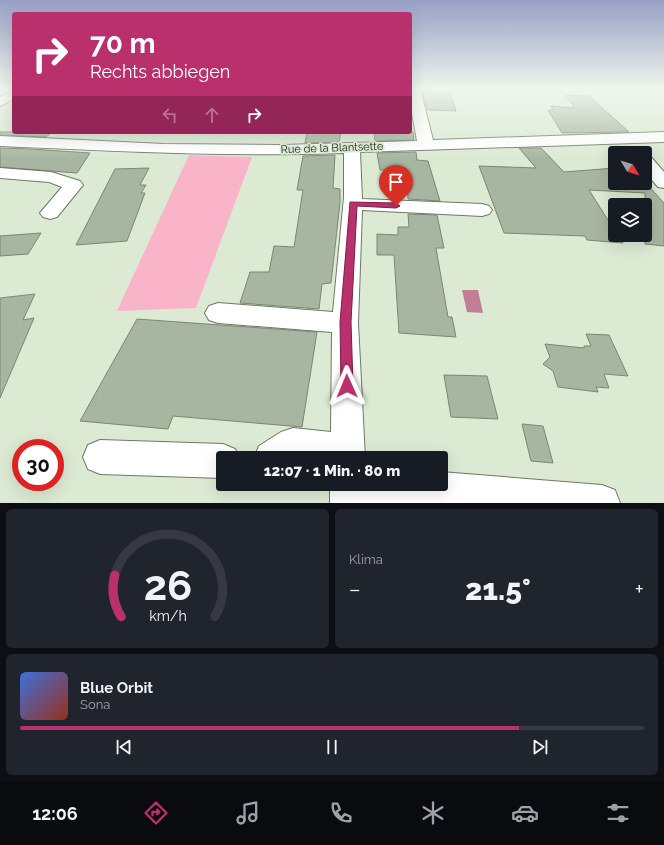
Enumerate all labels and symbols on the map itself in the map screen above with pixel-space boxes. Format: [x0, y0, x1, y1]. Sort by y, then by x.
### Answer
street label: Rue de la Blantsette [280, 140, 384, 156]
north arrow [608, 146, 652, 190]
pin [379, 165, 413, 206]
position arrow [326, 365, 368, 407]
speed limit sign: 30 [12, 439, 64, 491]

